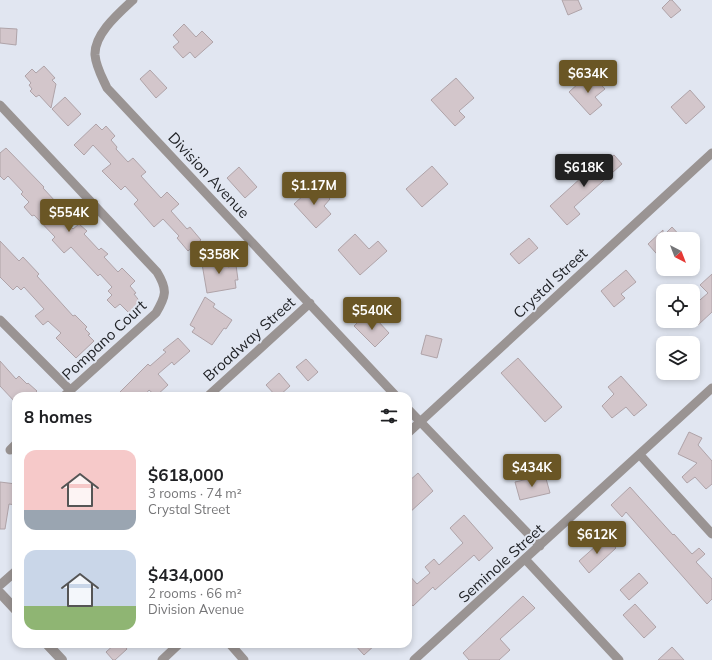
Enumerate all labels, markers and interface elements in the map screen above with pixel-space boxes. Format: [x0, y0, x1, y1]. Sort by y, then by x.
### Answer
pin: $634K [560, 60, 616, 94]
text: $634K [568, 65, 608, 81]
street label: Division Avenue [164, 128, 254, 222]
pin: $618K [556, 154, 612, 188]
text: $618K [564, 159, 604, 175]
pin: $1.17M [281, 172, 347, 206]
text: $1.17M [291, 177, 337, 193]
pin: $554K [41, 199, 97, 233]
text: $554K [49, 204, 89, 220]
north arrow [656, 232, 700, 276]
map controls [656, 232, 700, 380]
pin: $358K [191, 241, 247, 275]
street label: Crystal Street [509, 244, 591, 322]
text: $358K [199, 246, 239, 262]
button: locate [656, 284, 700, 328]
street label: Broadway Street [199, 293, 299, 385]
street label: Pompano Court [58, 296, 150, 384]
pin: $540K [344, 297, 400, 331]
text: $540K [352, 302, 392, 318]
button: layers [656, 336, 700, 380]
icon: filters [378, 405, 400, 427]
text: 8 homes [24, 406, 92, 427]
pin: $434K [504, 454, 560, 488]
text: $434K [512, 459, 552, 475]
text: $618,000 [148, 464, 224, 485]
icon: home [56, 466, 104, 514]
text: 3 rooms · 74 m² [148, 485, 242, 501]
text: Crystal Street [148, 501, 230, 517]
street label: Seminole Street [454, 520, 548, 606]
pin: $612K [569, 521, 625, 555]
text: $612K [577, 526, 617, 542]
text: $434,000 [148, 564, 224, 585]
icon: home [56, 566, 104, 614]
text: 2 rooms · 66 m² [148, 585, 242, 601]
text: Division Avenue [148, 601, 244, 617]

